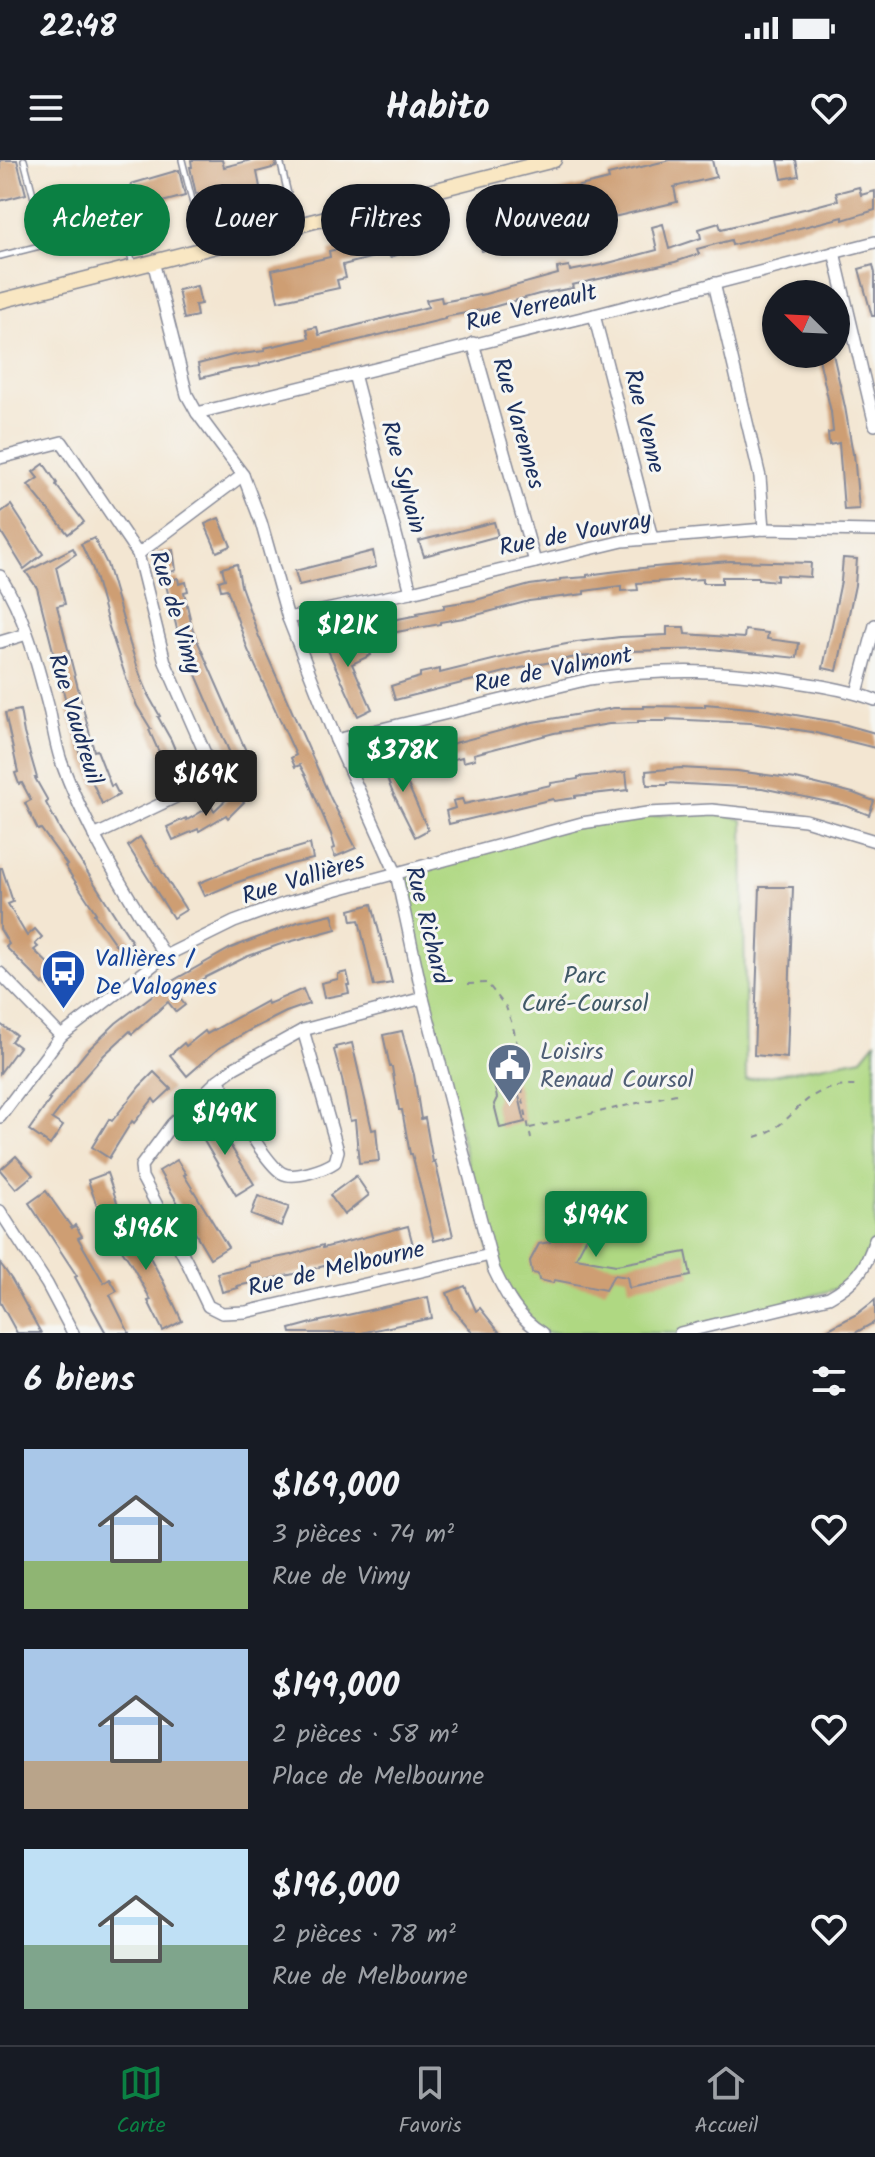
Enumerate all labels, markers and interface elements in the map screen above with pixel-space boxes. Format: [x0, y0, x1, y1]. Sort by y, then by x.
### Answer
text: 22:48 [40, 4, 116, 52]
text: Habito [385, 80, 490, 137]
icon: menu [24, 86, 68, 130]
icon: heart [807, 86, 851, 130]
chip: Acheter [24, 184, 170, 256]
chip: Louer [186, 184, 305, 256]
chip: Filtres [321, 184, 450, 256]
chip: Nouveau [466, 184, 618, 256]
street label: Rue Verreault [462, 273, 602, 344]
north arrow [762, 280, 850, 368]
map controls [762, 280, 850, 368]
street label: Rue Varennes [480, 353, 555, 494]
street label: Rue Venne [612, 365, 675, 478]
street label: Rue Sylvain [369, 416, 436, 538]
street label: Rue de Vouvray [496, 500, 655, 568]
street label: Rue de Vimy [137, 546, 212, 680]
pin: $121K [292, 601, 404, 669]
text: $121K [317, 606, 379, 648]
street label: Rue de Valmont [471, 636, 636, 705]
street label: Rue Vaudreuil [36, 649, 113, 790]
pin: $378K [347, 726, 459, 794]
text: $378K [367, 731, 439, 773]
pin: $169K [150, 750, 262, 818]
text: $169K [173, 755, 239, 797]
street label: Rue Vallières [237, 842, 370, 917]
street label: Rue Richard [393, 862, 460, 989]
place label: Vallières / De Valognes [95, 940, 217, 1007]
bus stop icon: Vallières / De Valognes [40, 948, 88, 1011]
park label: Parc Curé-Coursol [521, 957, 649, 1024]
place label: Loisirs Renaud Coursol [540, 1033, 694, 1100]
public building icon: Loisirs Renaud Coursol [485, 1041, 533, 1104]
pin: $149K [169, 1089, 281, 1157]
text: $149K [192, 1094, 258, 1136]
pin: $194K [540, 1191, 652, 1259]
text: $194K [563, 1196, 629, 1238]
pin: $196K [90, 1204, 202, 1272]
text: $196K [113, 1209, 179, 1251]
street label: Rue de Melbourne [244, 1230, 429, 1309]
text: 6 biens [24, 1354, 135, 1408]
icon: filters [807, 1359, 851, 1403]
text: $169,000 [272, 1460, 399, 1514]
icon: home [88, 1481, 184, 1577]
icon: heart [807, 1507, 851, 1551]
text: 3 pièces · 74 m² [272, 1514, 454, 1556]
text: Rue de Vimy [272, 1556, 410, 1598]
text: $149,000 [272, 1660, 399, 1714]
icon: home [88, 1681, 184, 1777]
icon: heart [807, 1707, 851, 1751]
text: 2 pièces · 58 m² [272, 1714, 458, 1756]
text: Place de Melbourne [272, 1756, 484, 1798]
text: $196,000 [272, 1860, 399, 1914]
icon: home [88, 1881, 184, 1977]
icon: heart [807, 1907, 851, 1951]
text: 2 pièces · 78 m² [272, 1914, 456, 1956]
text: Rue de Melbourne [272, 1956, 468, 1998]
tab: Carte [116, 2061, 166, 2144]
tab: Favoris [399, 2061, 462, 2144]
tab: Accueil [694, 2061, 759, 2144]

